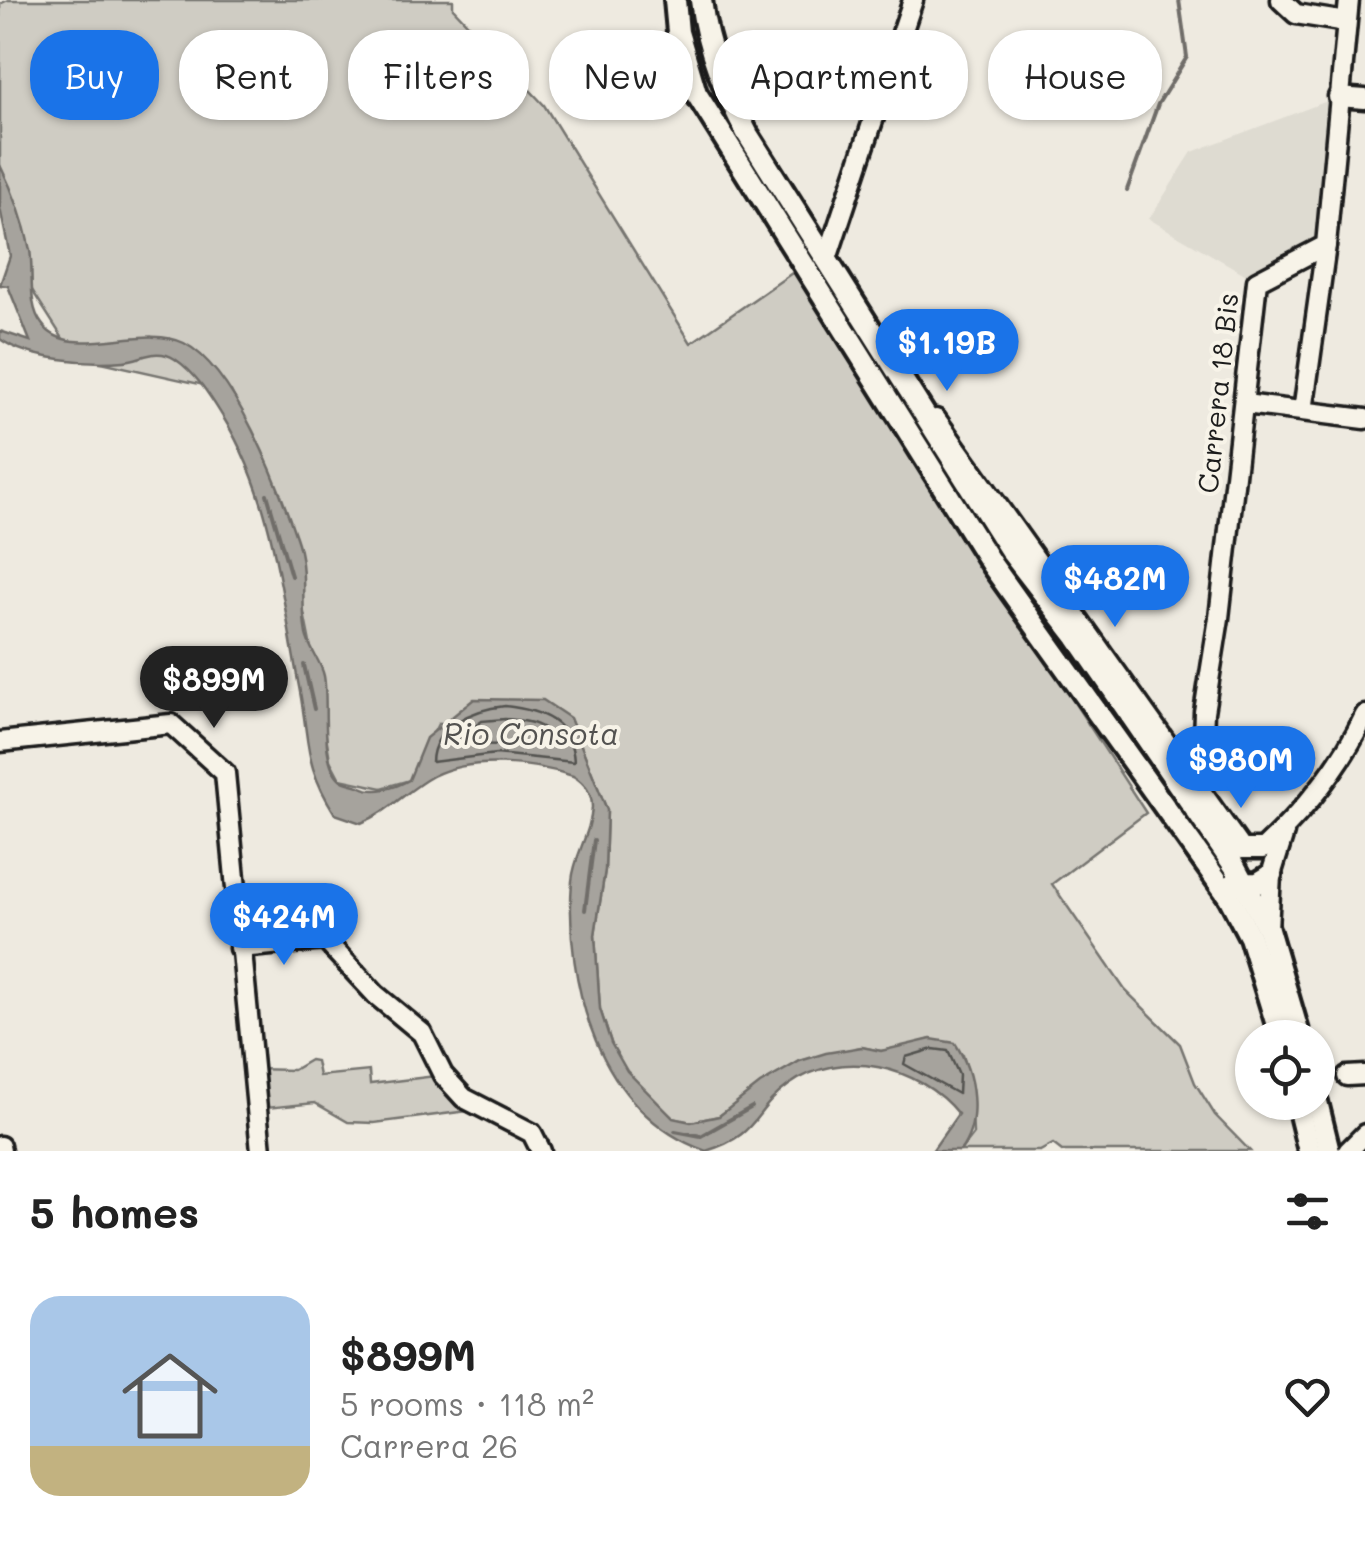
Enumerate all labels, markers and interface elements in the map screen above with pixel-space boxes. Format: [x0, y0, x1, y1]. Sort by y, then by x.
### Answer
chip: Buy [30, 30, 159, 120]
chip: Rent [179, 30, 328, 120]
chip: Filters [348, 30, 529, 120]
chip: New [549, 30, 693, 120]
chip: Apartment [713, 30, 968, 120]
chip: House [988, 30, 1162, 120]
street label: Carrera 18 Bis [1189, 291, 1245, 495]
pin: $1.19B [866, 309, 1028, 394]
text: $1.19B [898, 320, 996, 362]
pin: $482M [1045, 545, 1185, 630]
text: $482M [1063, 556, 1167, 598]
pin: $899M [144, 646, 284, 731]
text: $899M [162, 657, 266, 699]
water label: Rio Consota [443, 713, 619, 753]
pin: $980M [1171, 726, 1311, 811]
text: $980M [1188, 737, 1294, 779]
pin: $424M [214, 883, 354, 968]
text: $424M [232, 894, 336, 936]
map controls [1235, 1020, 1335, 1120]
button: locate [1235, 1020, 1335, 1120]
text: 5 homes [30, 1184, 199, 1239]
icon: filters [1280, 1184, 1335, 1239]
text: $899M [340, 1327, 476, 1382]
icon: home [110, 1336, 230, 1456]
icon: heart [1280, 1369, 1335, 1424]
text: 5 rooms · 118 m² [340, 1382, 594, 1424]
text: Carrera 26 [340, 1424, 518, 1466]

